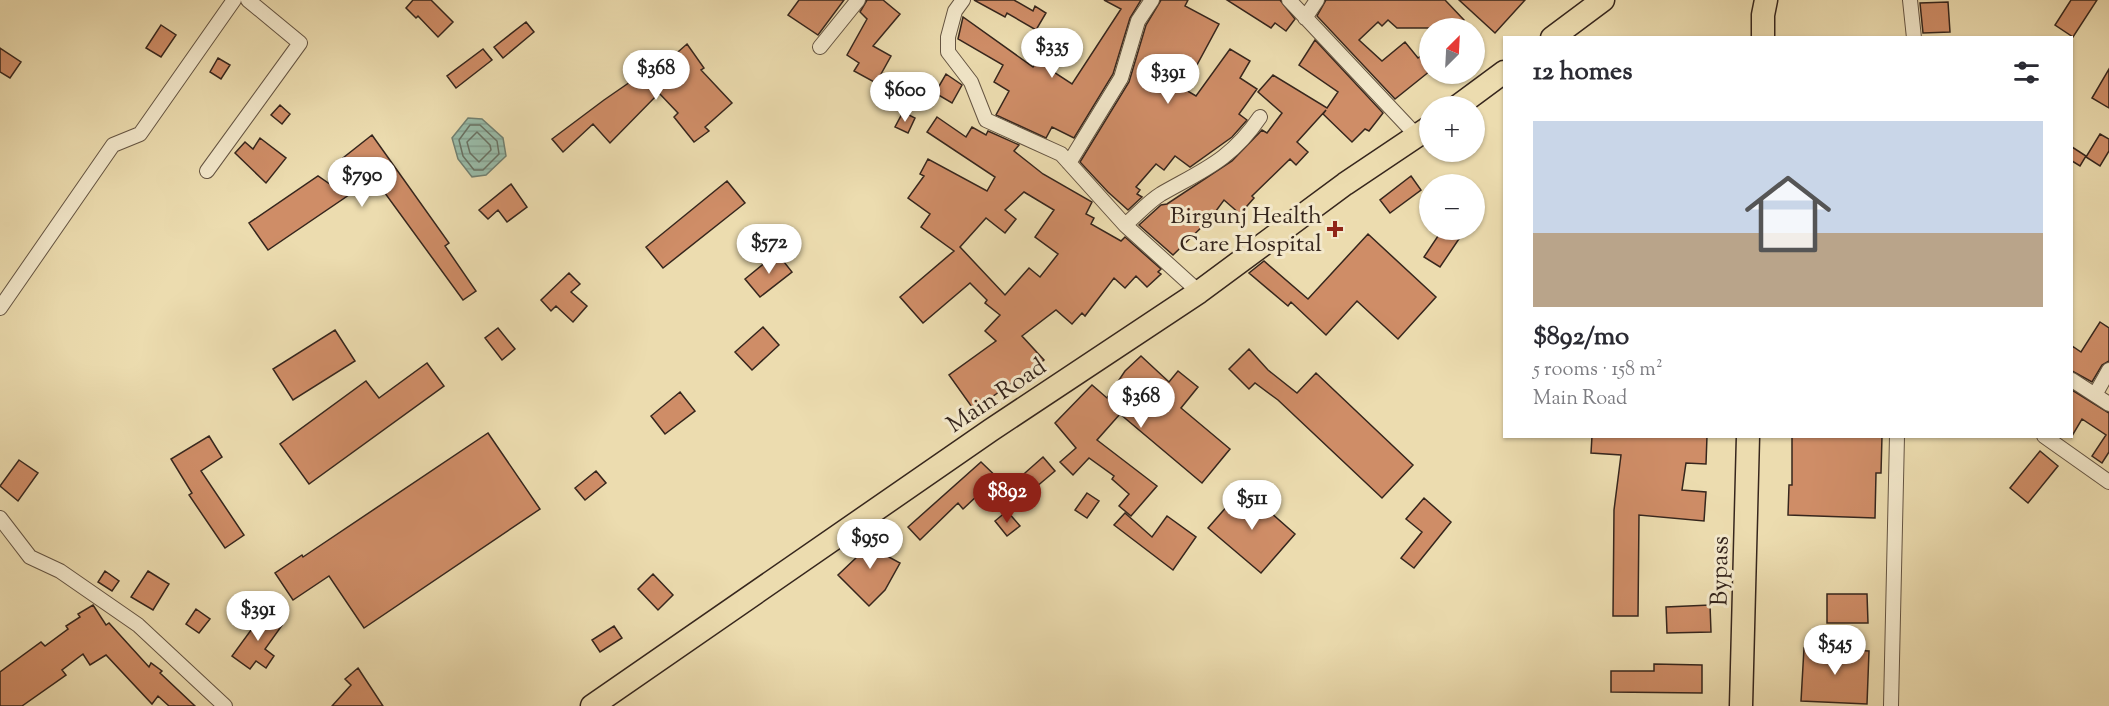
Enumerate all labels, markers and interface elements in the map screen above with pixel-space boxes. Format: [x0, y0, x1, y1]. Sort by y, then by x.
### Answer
north arrow [1419, 18, 1485, 84]
map controls [1419, 18, 1485, 240]
pin: $335 [1016, 28, 1088, 79]
text: $335 [1035, 33, 1069, 62]
pin: $368 [620, 50, 692, 101]
pin: $391 [1132, 54, 1204, 105]
text: 12 homes [1533, 54, 1632, 91]
text: $368 [637, 55, 675, 84]
icon: filters [2010, 56, 2043, 89]
text: $391 [1150, 59, 1186, 88]
pin: $600 [869, 72, 941, 123]
text: $600 [884, 77, 926, 106]
button: + [1419, 96, 1485, 162]
pin: $790 [326, 157, 398, 208]
icon: home [1734, 160, 1842, 268]
text: $790 [342, 162, 382, 191]
button: − [1419, 174, 1485, 240]
place label: Birgunj Health Care Hospital [1170, 200, 1322, 262]
marker: Birgunj Health Care Hospital [1326, 220, 1344, 238]
pin: $572 [733, 224, 805, 275]
text: $572 [751, 229, 787, 258]
text: $892/mo [1533, 319, 1629, 356]
street label: Main Road [941, 351, 1054, 442]
text: 5 rooms · 158 m² [1533, 356, 1663, 385]
pin: $368 [1105, 378, 1177, 429]
text: $368 [1122, 383, 1160, 412]
text: Main Road [1533, 385, 1627, 414]
pin: $892 [971, 473, 1043, 524]
text: $892 [987, 478, 1027, 507]
pin: $511 [1216, 480, 1288, 531]
text: $511 [1236, 485, 1268, 514]
pin: $950 [834, 519, 906, 570]
text: $950 [851, 524, 889, 553]
street label: Bypass [1703, 536, 1739, 606]
pin: $391 [222, 591, 294, 642]
text: $391 [240, 596, 276, 625]
pin: $545 [1799, 625, 1871, 676]
text: $545 [1818, 630, 1852, 659]

